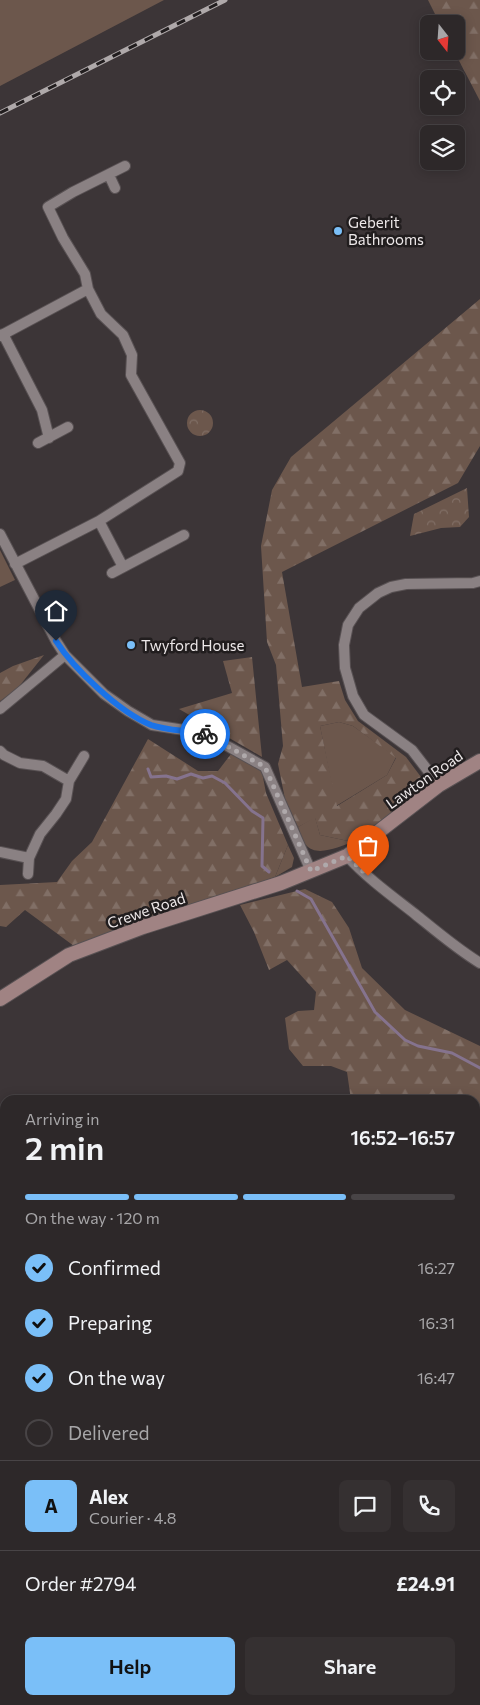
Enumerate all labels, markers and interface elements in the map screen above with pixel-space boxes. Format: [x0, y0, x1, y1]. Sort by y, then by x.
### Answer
north arrow [420, 15, 465, 60]
map controls [420, 15, 465, 170]
button: locate [420, 70, 465, 115]
button: layers [420, 125, 465, 170]
place label: Geberit Bathrooms [348, 213, 424, 248]
marker: Geberit Bathrooms [332, 225, 344, 237]
pin [35, 590, 77, 641]
icon: home [42, 597, 70, 625]
place label: Twyford House [141, 636, 245, 654]
marker: Twyford House [125, 639, 137, 651]
courier [180, 709, 230, 759]
icon: bike [191, 720, 219, 748]
street label: Lawton Road [382, 746, 466, 812]
pin [347, 825, 389, 876]
icon: bag [354, 832, 382, 860]
street label: Crewe Road [105, 888, 187, 932]
text: Arriving in [25, 1109, 99, 1128]
text: 16:52–16:57 [351, 1126, 455, 1149]
text: 2 min [25, 1127, 104, 1167]
text: On the way · 120 m [25, 1208, 160, 1227]
icon: check [25, 1254, 53, 1282]
text: Confirmed [68, 1256, 161, 1279]
text: 16:27 [417, 1258, 455, 1277]
icon: check [25, 1309, 53, 1337]
text: Preparing [68, 1311, 152, 1334]
text: 16:31 [419, 1313, 455, 1332]
icon: check [25, 1364, 53, 1392]
text: On the way [68, 1366, 165, 1389]
text: 16:47 [417, 1368, 455, 1387]
text: Delivered [68, 1421, 149, 1444]
button: chat [339, 1480, 391, 1532]
button: phone [403, 1480, 455, 1532]
text: Alex [89, 1485, 129, 1508]
text: A [44, 1494, 58, 1517]
text: Courier · 4.8 [89, 1508, 176, 1527]
text: Order #2794 [25, 1572, 136, 1595]
text: £24.91 [396, 1572, 455, 1595]
button: Help [25, 1637, 235, 1695]
button: Share [245, 1637, 455, 1695]

